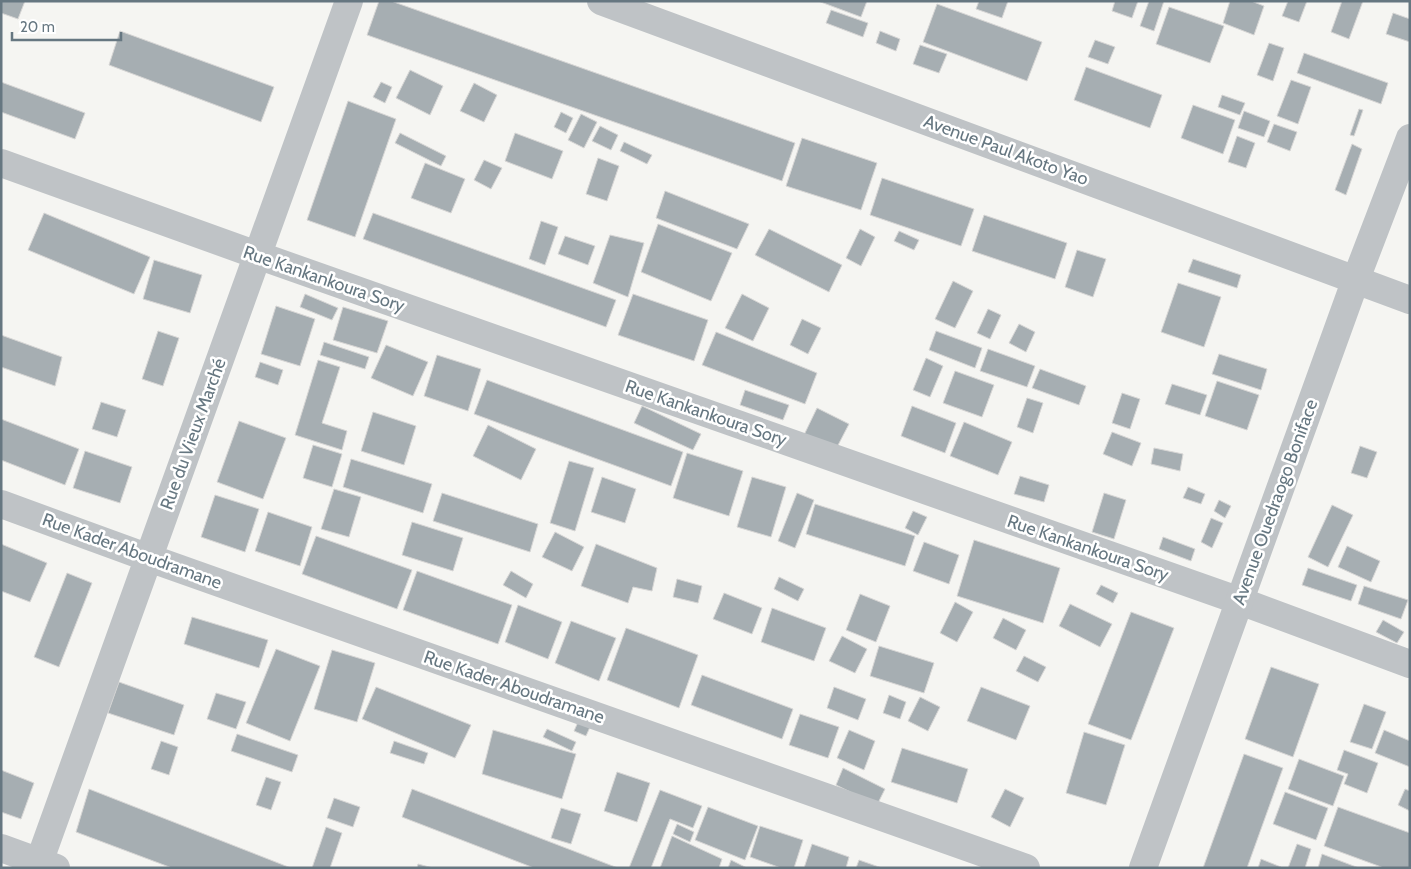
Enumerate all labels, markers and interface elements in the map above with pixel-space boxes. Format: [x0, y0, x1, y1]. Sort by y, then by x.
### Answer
scale bar [12, 10, 121, 42]
text: 20 m [20, 18, 55, 36]
street label: Avenue Paul Akoto Yao [921, 110, 1091, 190]
street label: Rue Kankankoura Sory [240, 241, 408, 317]
street label: Rue du Vieux Marché [155, 355, 231, 513]
street label: Rue Kankankoura Sory [622, 375, 790, 451]
street label: Avenue Ouedraogo Boniface [1228, 396, 1322, 608]
street label: Rue Kader Aboudramane [39, 508, 225, 594]
street label: Rue Kankankoura Sory [1004, 510, 1172, 586]
street label: Rue Kader Aboudramane [421, 646, 607, 728]

